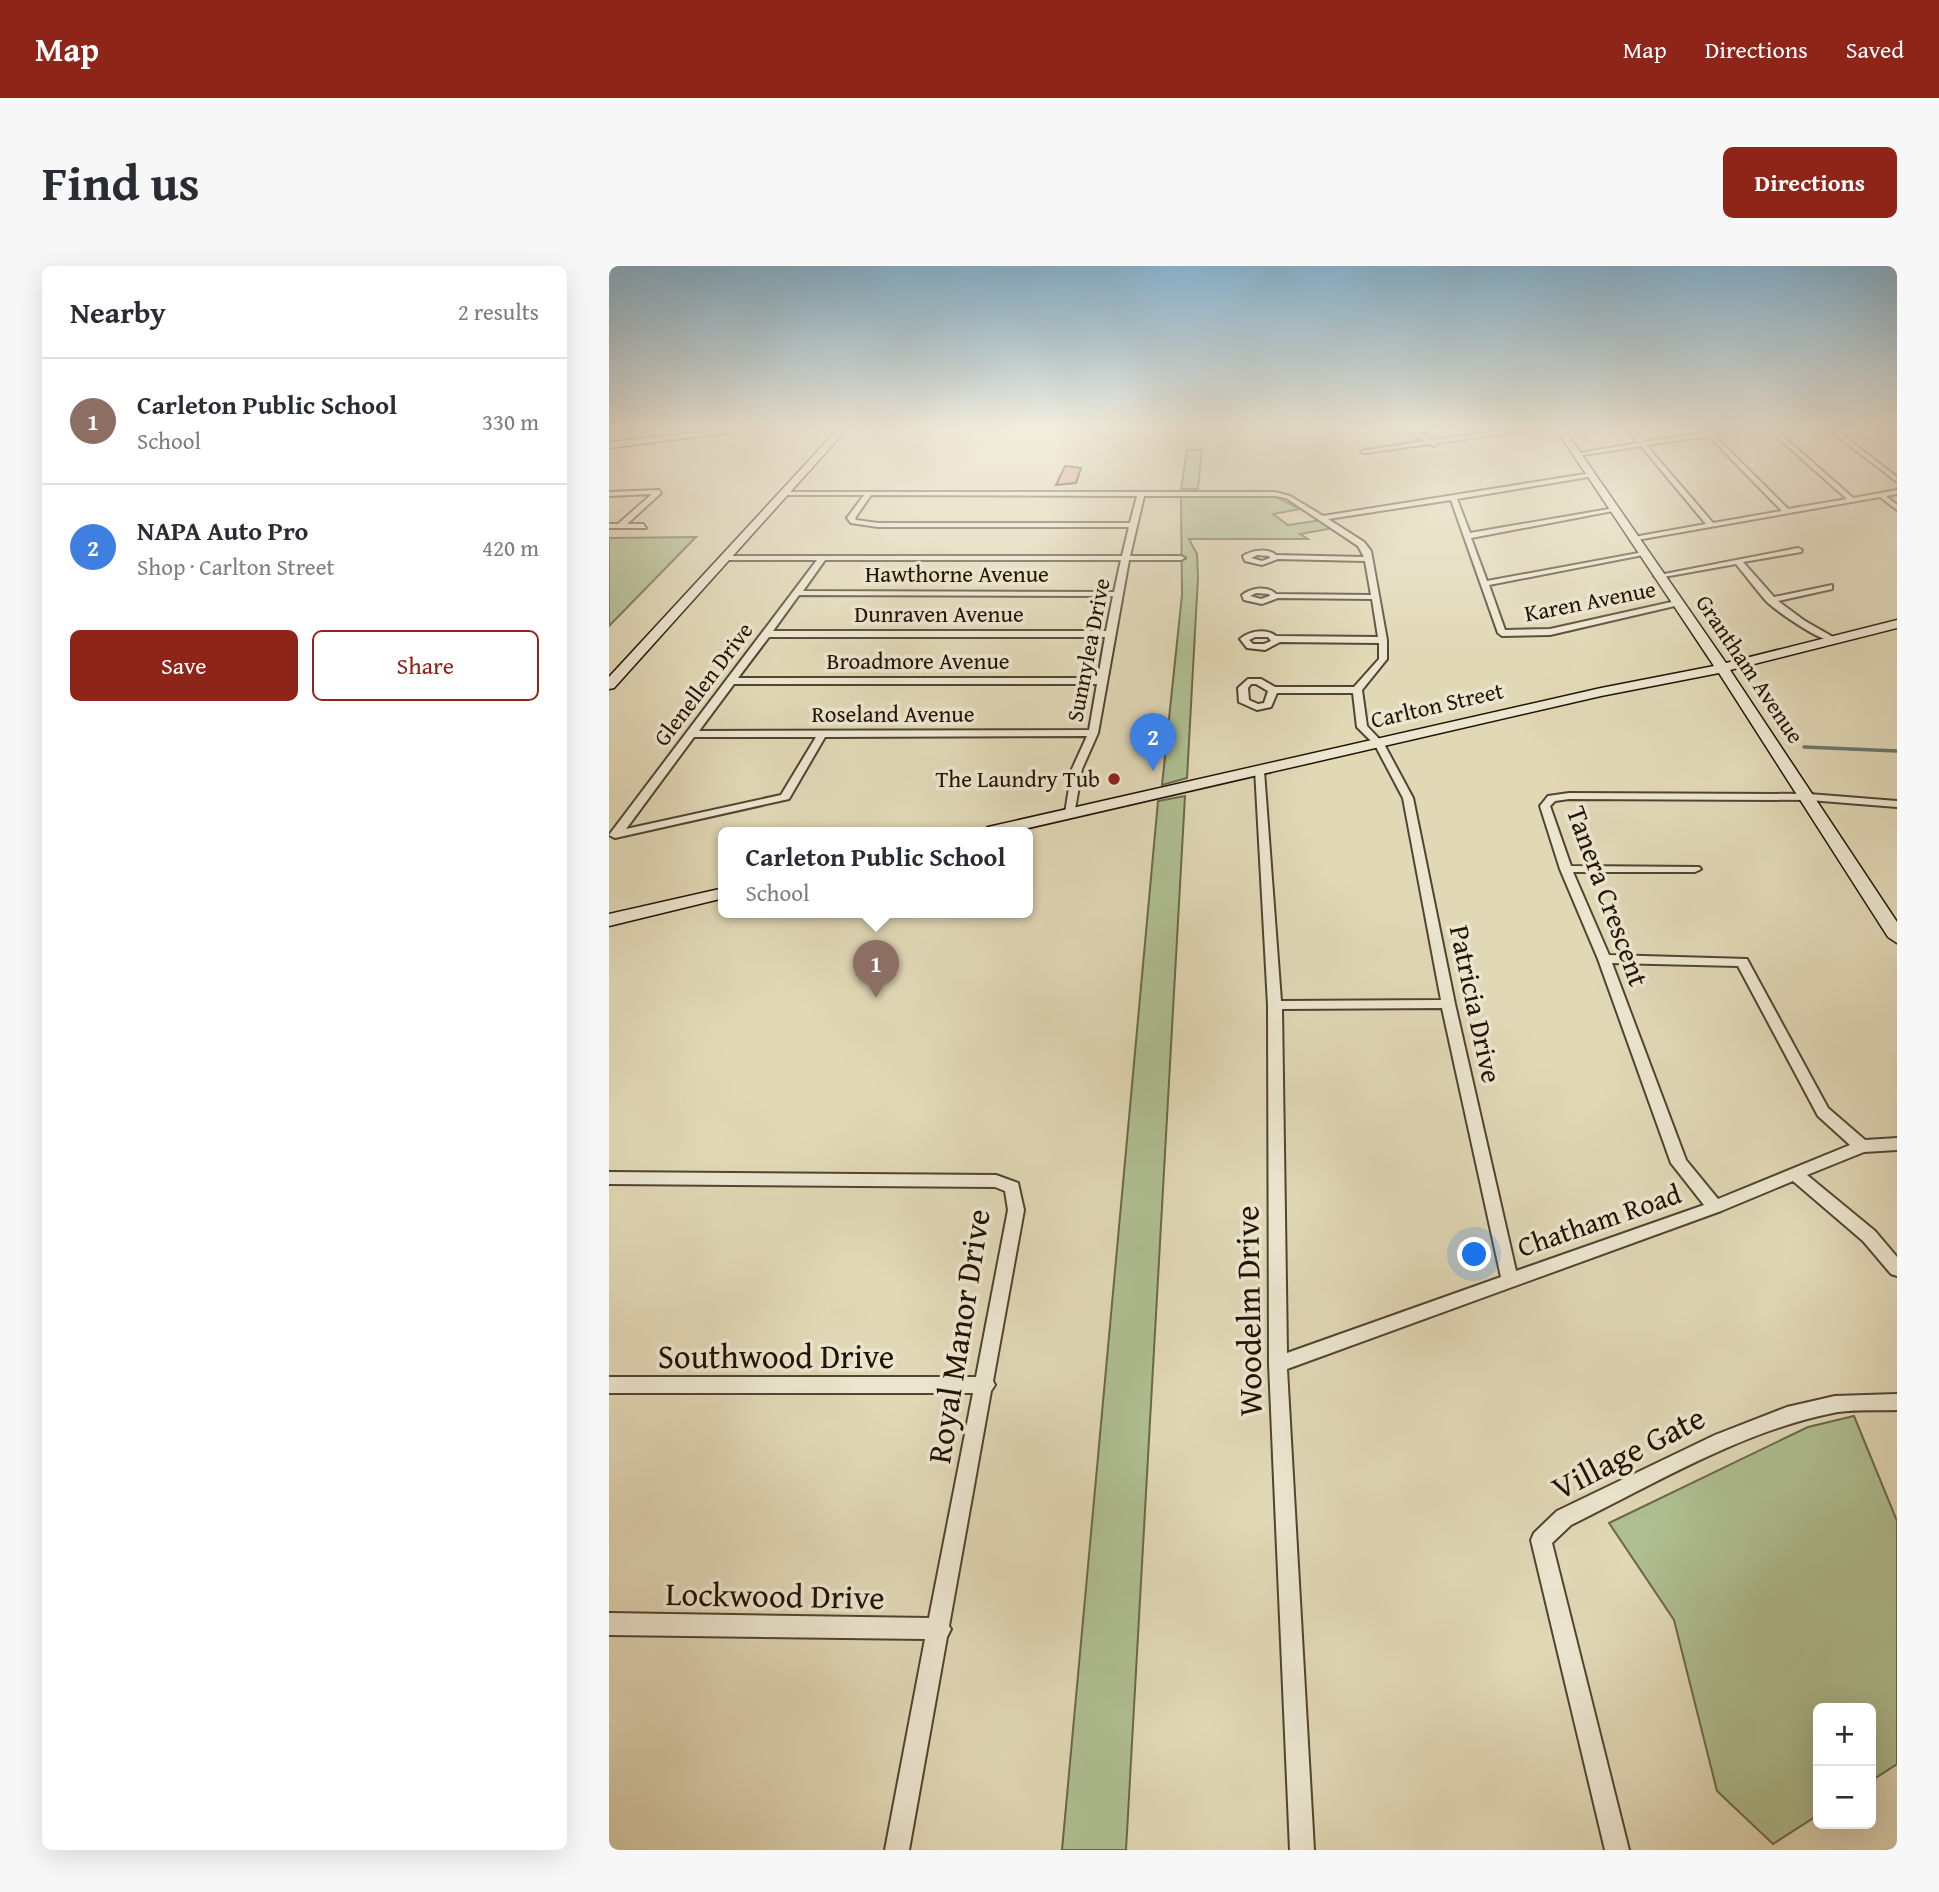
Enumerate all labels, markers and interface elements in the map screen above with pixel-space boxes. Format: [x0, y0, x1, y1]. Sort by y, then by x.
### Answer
text: Map [35, 25, 99, 73]
text: Map [1623, 32, 1667, 67]
text: Directions [1705, 32, 1808, 67]
text: Saved [1846, 32, 1904, 67]
text: Find us [42, 146, 200, 218]
button: Directions [1723, 147, 1897, 218]
text: Nearby [70, 290, 166, 334]
text: 2 results [458, 295, 539, 328]
text: Carleton Public School [137, 385, 397, 424]
text: 1 [87, 405, 99, 438]
text: 330 m [482, 405, 539, 438]
text: School [137, 424, 201, 457]
text: NAPA Auto Pro [137, 511, 308, 550]
text: 2 [87, 531, 99, 564]
text: 420 m [482, 531, 539, 564]
text: Shop · Carlton Street [137, 550, 335, 583]
street label: Hawthorne Avenue [865, 557, 1049, 590]
street label: Karen Avenue [1521, 572, 1658, 629]
street label: Sunnylea Drive [1057, 575, 1118, 725]
street label: Grantham Avenue [1688, 588, 1812, 750]
street label: Dunraven Avenue [854, 597, 1024, 630]
street label: Glenellen Drive [645, 615, 760, 753]
button: Save [70, 630, 298, 701]
button: Share [312, 630, 539, 701]
street label: Broadmore Avenue [826, 644, 1010, 677]
street label: Carlton Street [1367, 673, 1507, 736]
street label: Roseland Avenue [811, 697, 975, 730]
pin: 2 [1130, 713, 1176, 771]
place label: The Laundry Tub [935, 762, 1100, 795]
marker: The Laundry Tub [1106, 771, 1122, 787]
street label: Tanera Crescent [1557, 800, 1660, 992]
popup [718, 827, 1033, 918]
text: Carleton Public School [745, 837, 1006, 876]
text: School [745, 876, 809, 909]
street label: Patricia Drive [1440, 921, 1513, 1086]
pin: 1 [853, 940, 899, 998]
street label: Chatham Road [1511, 1172, 1686, 1267]
street label: Royal Manor Drive [914, 1205, 1002, 1467]
street label: Woodelm Drive [1222, 1205, 1274, 1417]
your location [1457, 1237, 1491, 1271]
street label: Southwood Drive [658, 1332, 894, 1380]
street label: Village Gate [1543, 1393, 1713, 1511]
street label: Lockwood Drive [665, 1569, 885, 1621]
map controls [1813, 1703, 1876, 1829]
button: + [1813, 1703, 1876, 1766]
button: − [1813, 1766, 1876, 1829]

